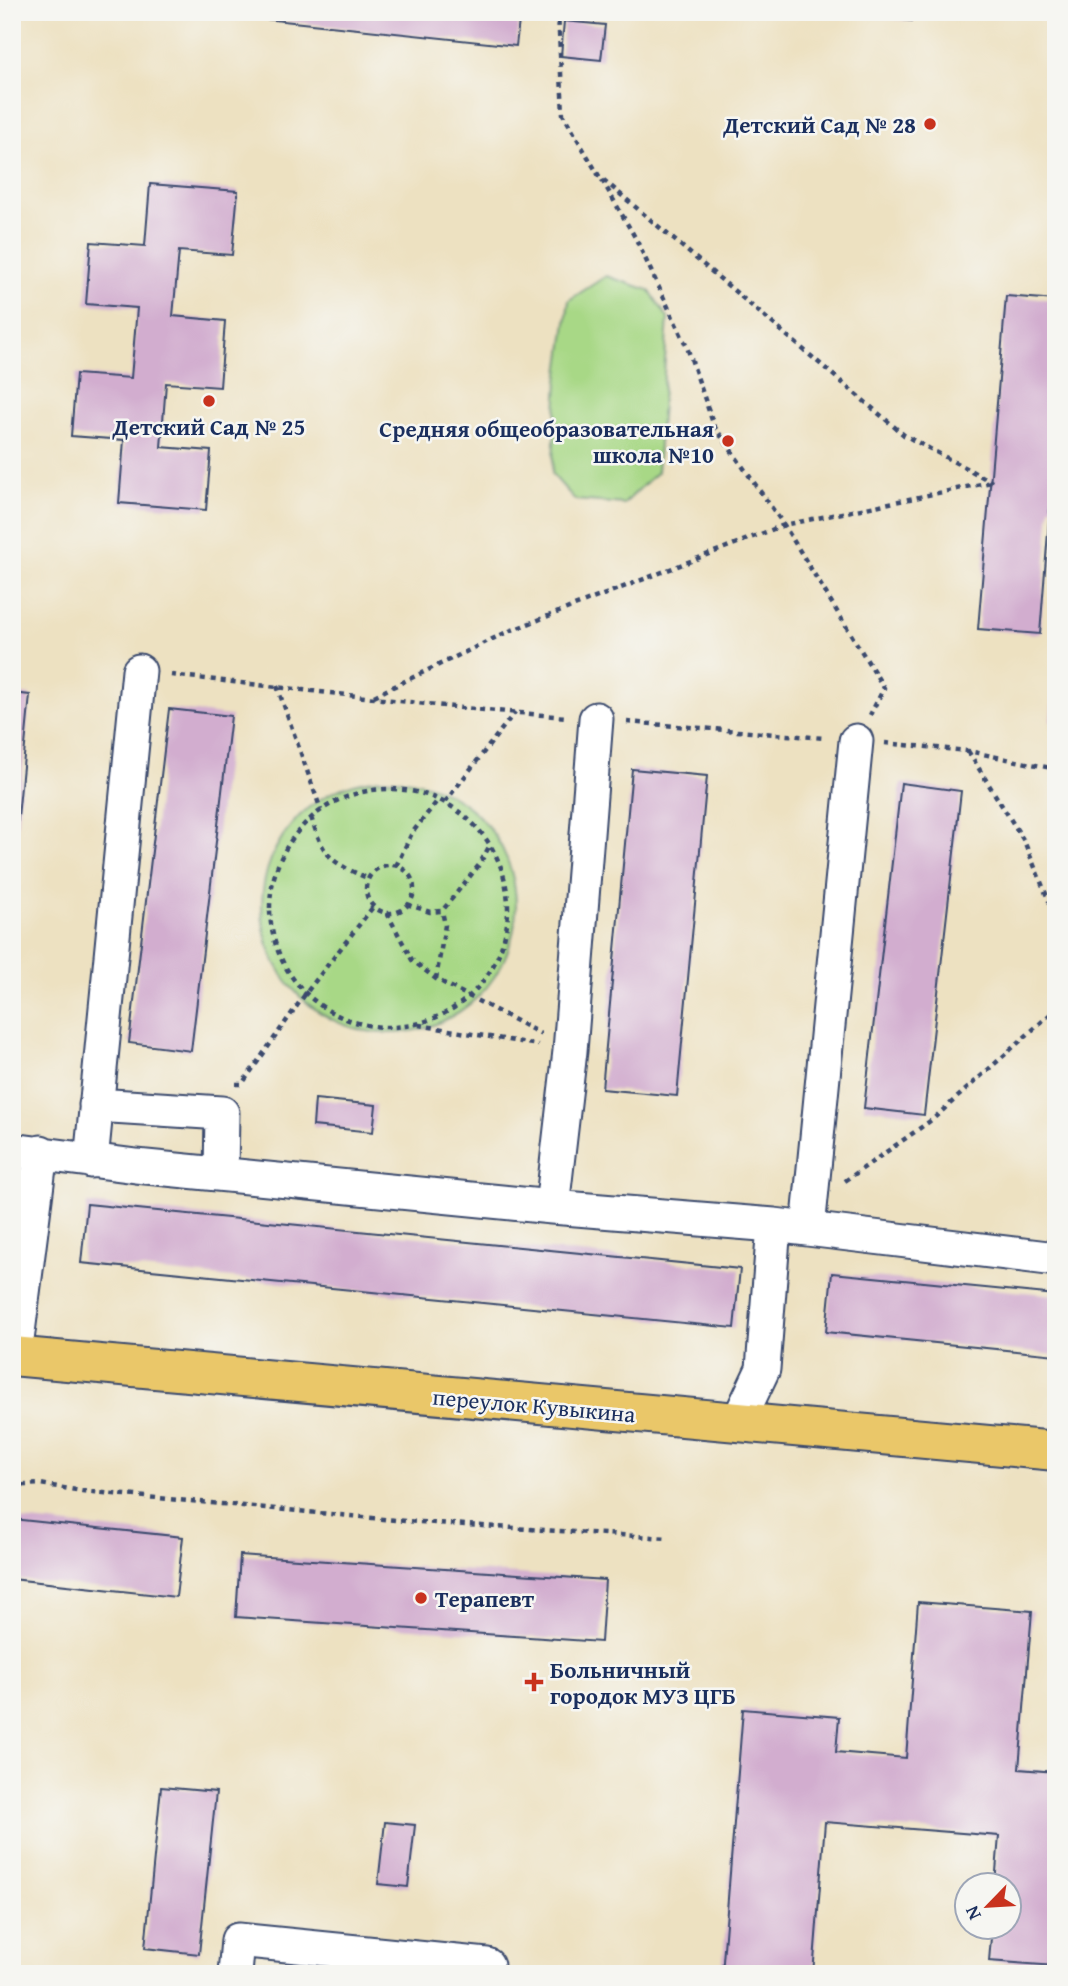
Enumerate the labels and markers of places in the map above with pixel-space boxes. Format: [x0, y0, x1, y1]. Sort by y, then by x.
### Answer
place label: Детский Сад № 28 [722, 108, 916, 141]
marker: Детский Сад № 28 [922, 116, 938, 132]
marker: Детский Сад № 25 [201, 393, 217, 409]
place label: Детский Сад № 25 [112, 410, 305, 443]
place label: Средняя общеобразовательная школа №10 [379, 412, 714, 471]
marker: Средняя общеобразовательная школа №10 [720, 433, 736, 449]
place label: Терапевт [435, 1582, 535, 1615]
marker: Терапевт [413, 1590, 429, 1606]
place label: Больничный городок МУЗ ЦГБ [550, 1653, 736, 1712]
marker: Больничный городок МУЗ ЦГБ [524, 1672, 544, 1692]

